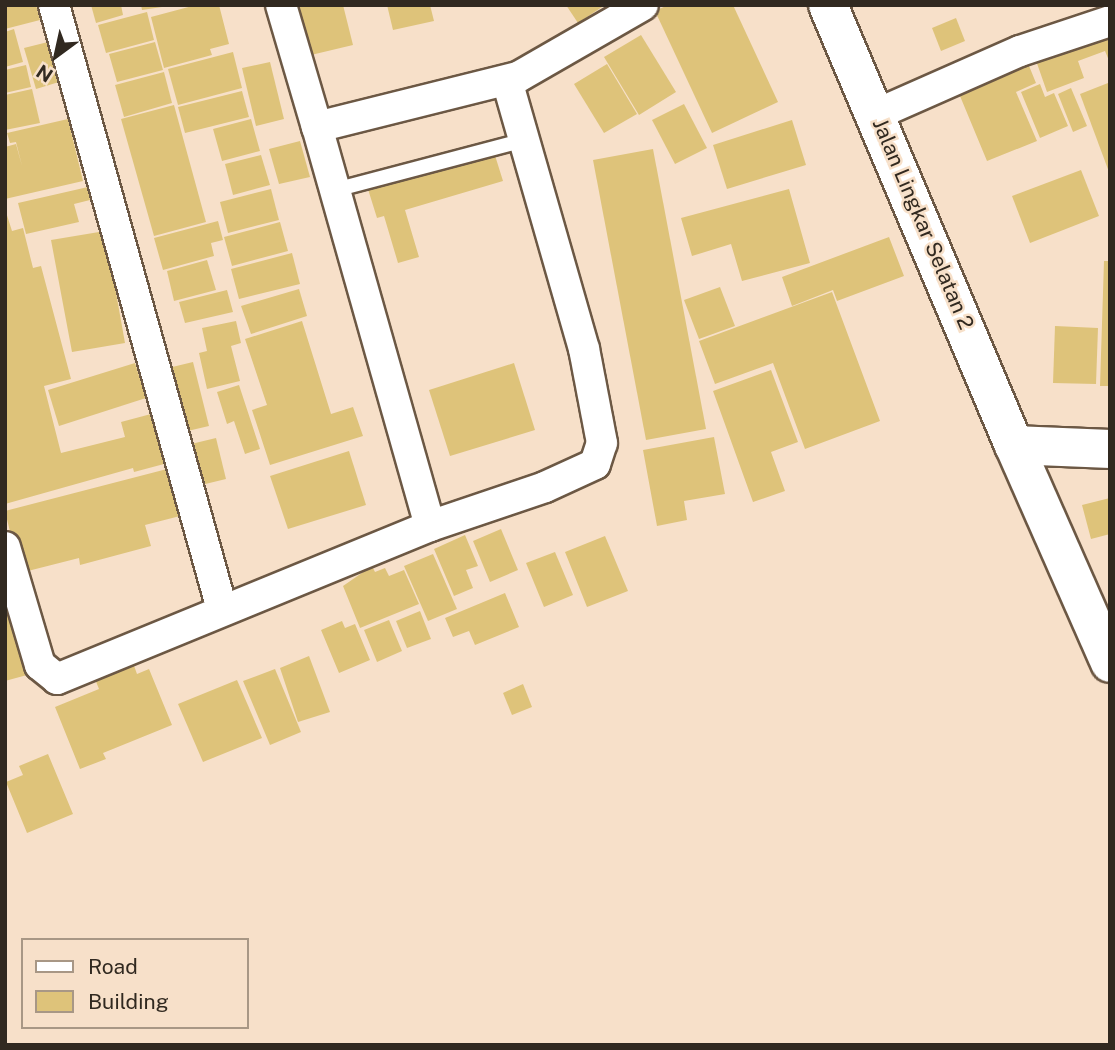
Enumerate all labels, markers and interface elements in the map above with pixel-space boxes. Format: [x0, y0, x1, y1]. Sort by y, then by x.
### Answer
north arrow [21, 21, 91, 91]
text: N [32, 60, 57, 87]
street label: Jalan Lingkar Selatan 2 [867, 115, 979, 333]
legend [21, 938, 248, 1029]
text: Road [88, 954, 138, 979]
text: Building [88, 989, 169, 1014]

